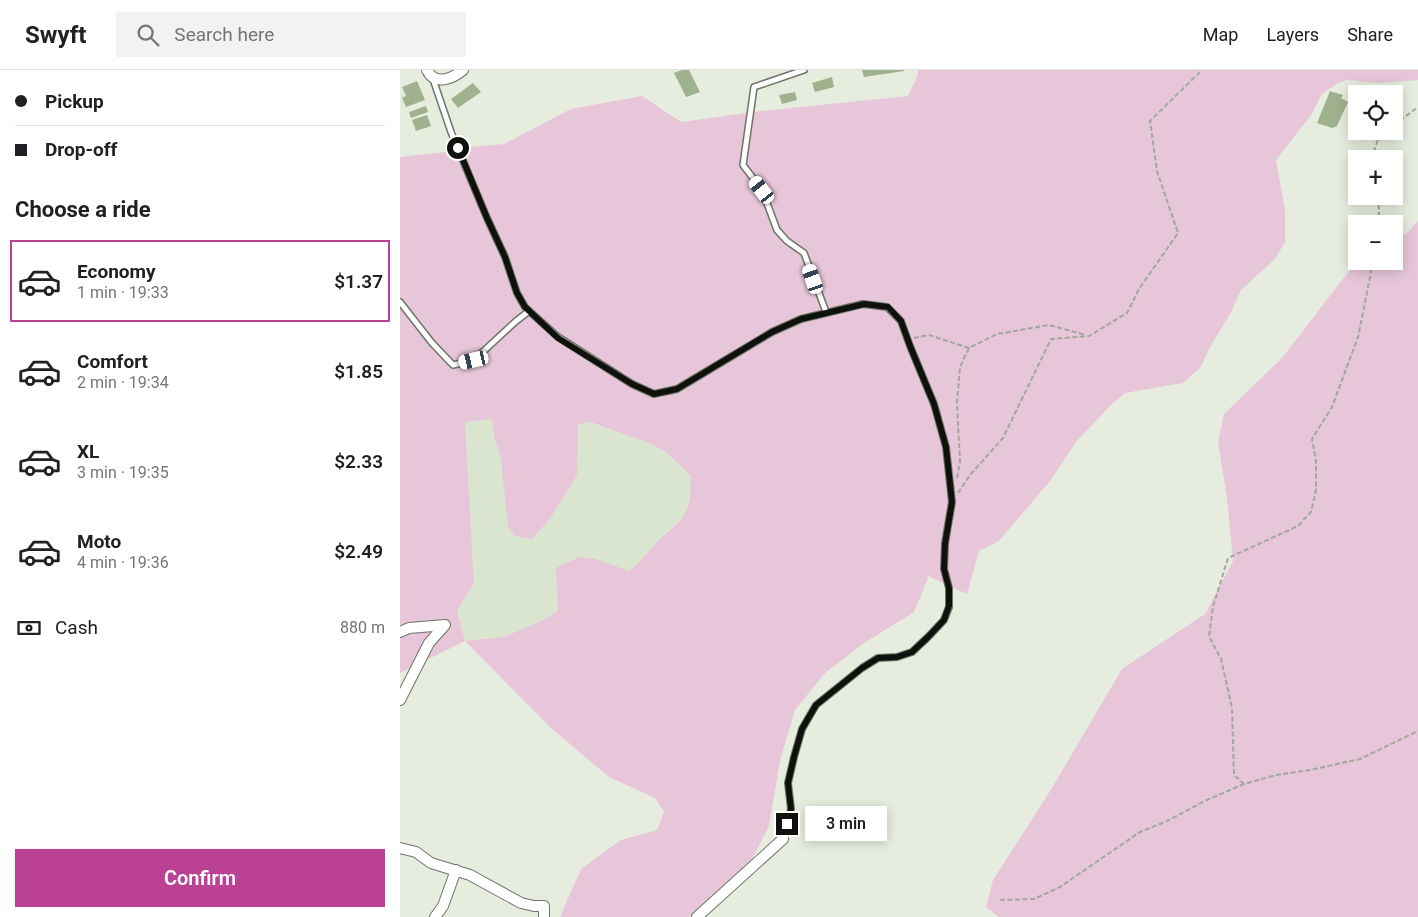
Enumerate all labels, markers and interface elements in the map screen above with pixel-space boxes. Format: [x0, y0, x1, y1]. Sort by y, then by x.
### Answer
search box [116, 12, 466, 57]
text: Swyft [25, 21, 86, 49]
icon: search [134, 21, 162, 49]
text: Search here [174, 23, 274, 46]
text: Map [1203, 24, 1238, 45]
text: Layers [1266, 24, 1319, 45]
text: Share [1347, 24, 1393, 45]
map controls [1348, 85, 1403, 270]
button: locate [1348, 85, 1403, 140]
text: Pickup [45, 90, 104, 113]
route start [447, 137, 469, 159]
text: Drop-off [45, 138, 117, 161]
button: + [1348, 150, 1403, 205]
car [746, 174, 777, 206]
text: Choose a ride [15, 197, 151, 222]
button: − [1348, 215, 1403, 270]
icon: car [17, 259, 62, 304]
text: Economy [77, 260, 156, 283]
car [801, 262, 824, 296]
text: $1.37 [334, 270, 383, 293]
text: 1 min · 19:33 [77, 283, 169, 302]
icon: car [17, 349, 62, 394]
car [457, 349, 490, 371]
text: Comfort [77, 350, 148, 373]
text: $1.85 [334, 360, 383, 383]
text: 2 min · 19:34 [77, 373, 169, 392]
icon: car [17, 439, 62, 484]
text: XL [77, 440, 99, 463]
text: $2.33 [334, 450, 383, 473]
text: 3 min · 19:35 [77, 463, 169, 482]
icon: car [17, 529, 62, 574]
text: Moto [77, 530, 121, 553]
text: $2.49 [334, 540, 383, 563]
text: 4 min · 19:36 [77, 553, 169, 572]
icon: cash [15, 614, 43, 642]
text: Cash [55, 616, 98, 639]
text: 880 m [340, 618, 385, 637]
callout: 3 min [804, 806, 887, 842]
route end [776, 813, 798, 835]
text: 3 min [826, 814, 866, 833]
button: Confirm [15, 849, 385, 907]

